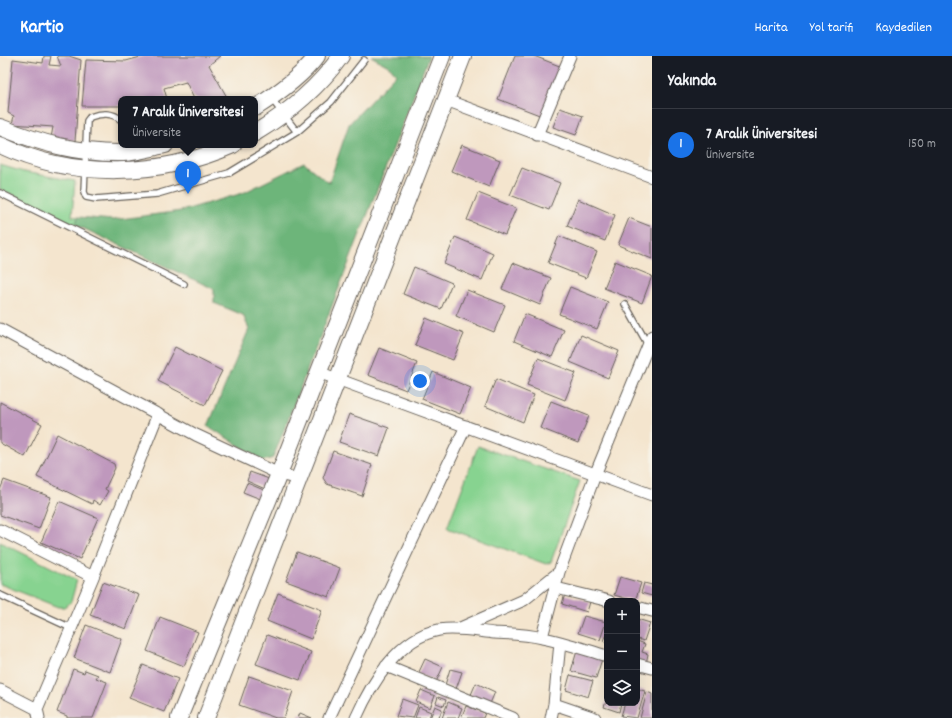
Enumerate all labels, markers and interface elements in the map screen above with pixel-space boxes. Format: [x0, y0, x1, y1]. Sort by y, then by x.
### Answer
text: Kartio [20, 15, 64, 42]
text: Harita [754, 18, 788, 38]
text: Yol tarifi [810, 18, 853, 38]
text: Kaydedilen [875, 18, 932, 38]
text: Yakında [668, 70, 716, 94]
popup [118, 96, 258, 148]
text: 7 Aralık Üniversitesi [132, 102, 244, 124]
text: Üniversite [132, 124, 181, 143]
text: 7 Aralık Üniversitesi [706, 124, 817, 146]
text: 1 [680, 135, 682, 154]
text: 150 m [908, 135, 936, 154]
text: Üniversite [706, 146, 755, 165]
pin: 1 [175, 161, 201, 194]
your location [410, 371, 430, 391]
map controls [604, 598, 640, 706]
button: + [604, 598, 640, 634]
button: − [604, 634, 640, 670]
button: layers [604, 670, 640, 706]

